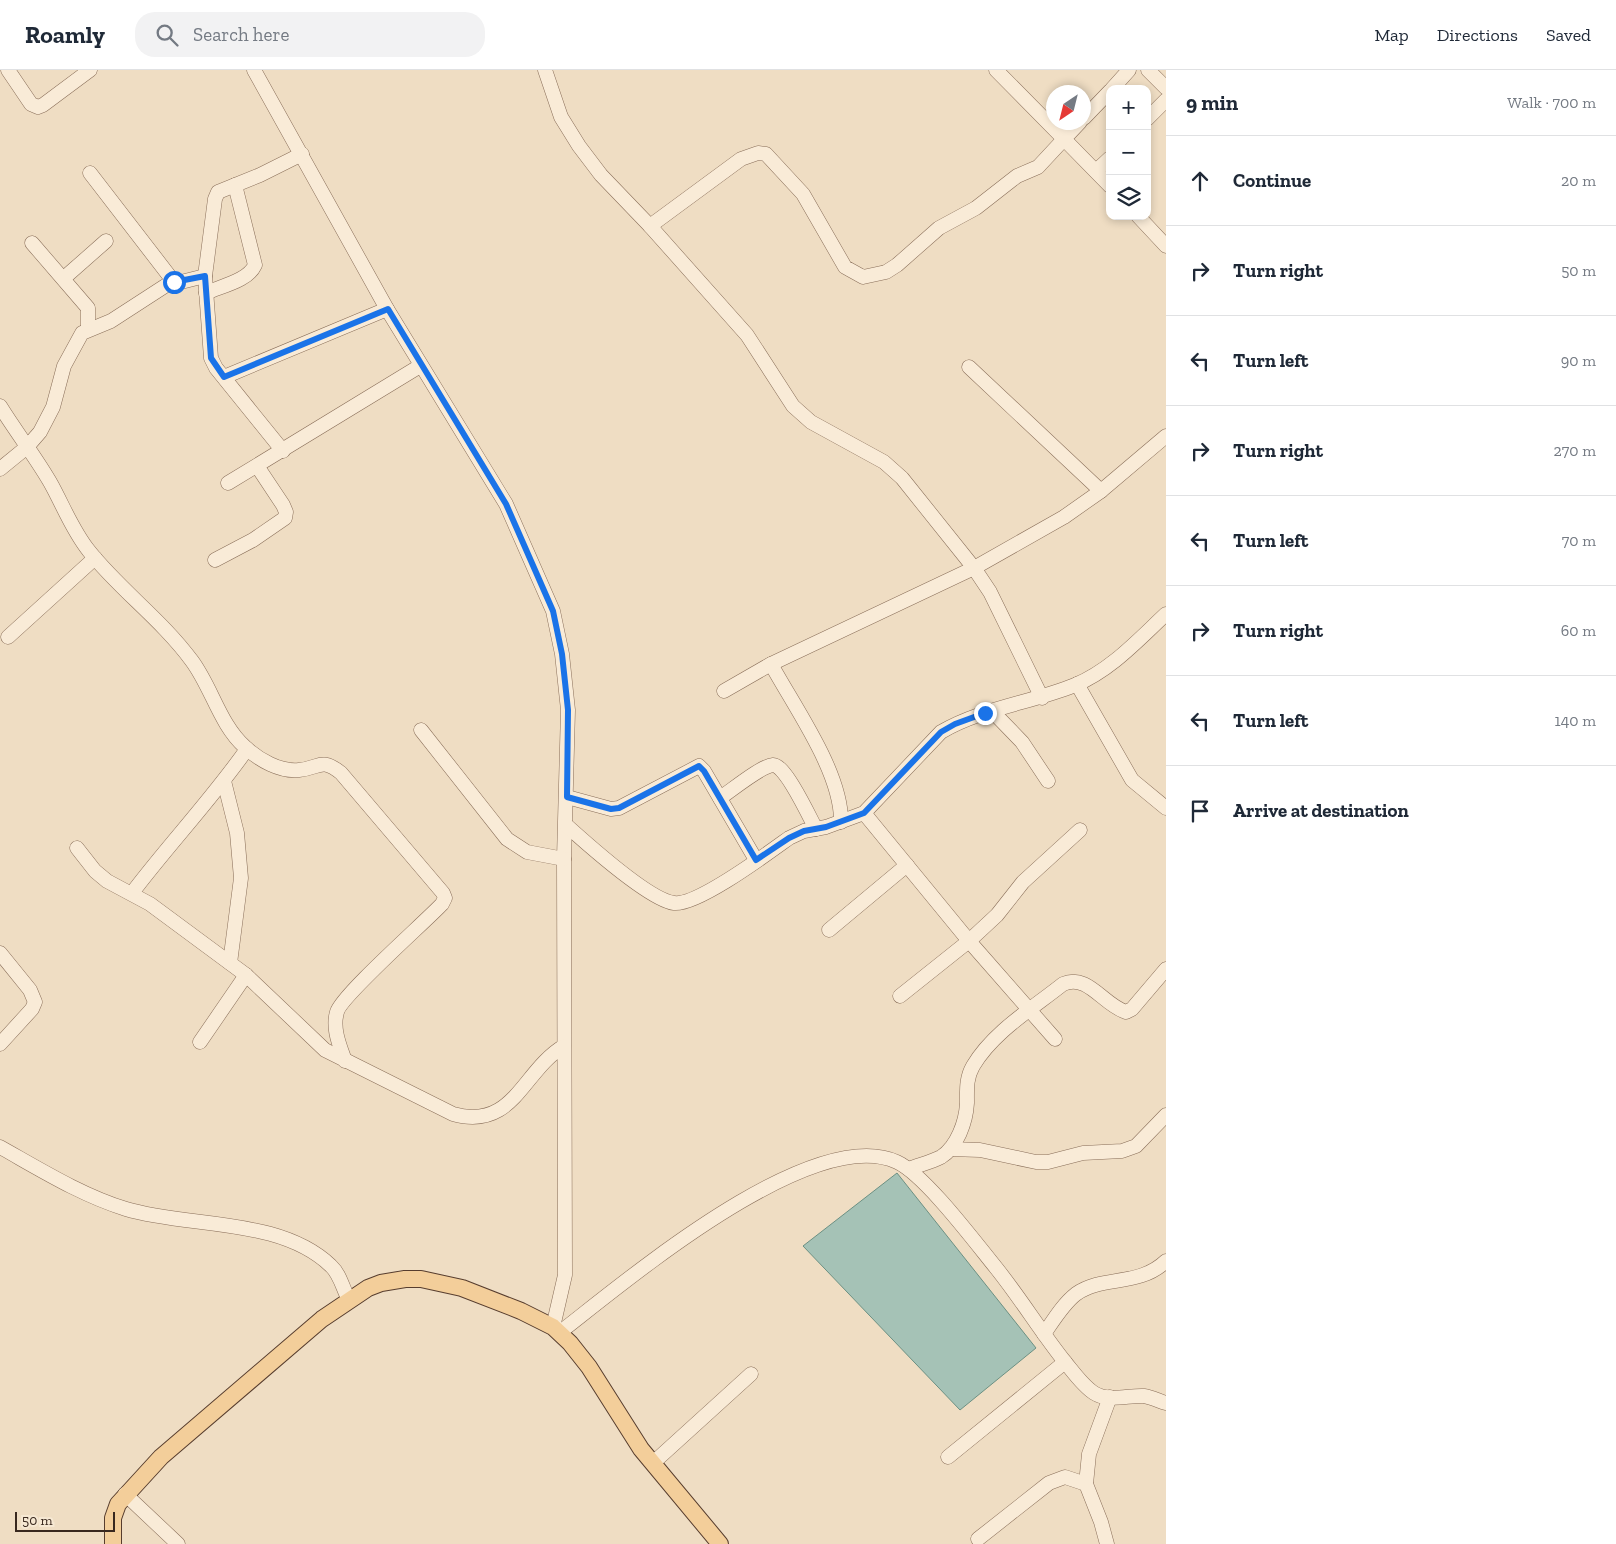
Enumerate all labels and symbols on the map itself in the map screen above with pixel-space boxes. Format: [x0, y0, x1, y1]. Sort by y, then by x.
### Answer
north arrow [1046, 85, 1091, 130]
route start [163, 271, 186, 294]
route end [974, 702, 997, 725]
scale bar [15, 1509, 115, 1532]

